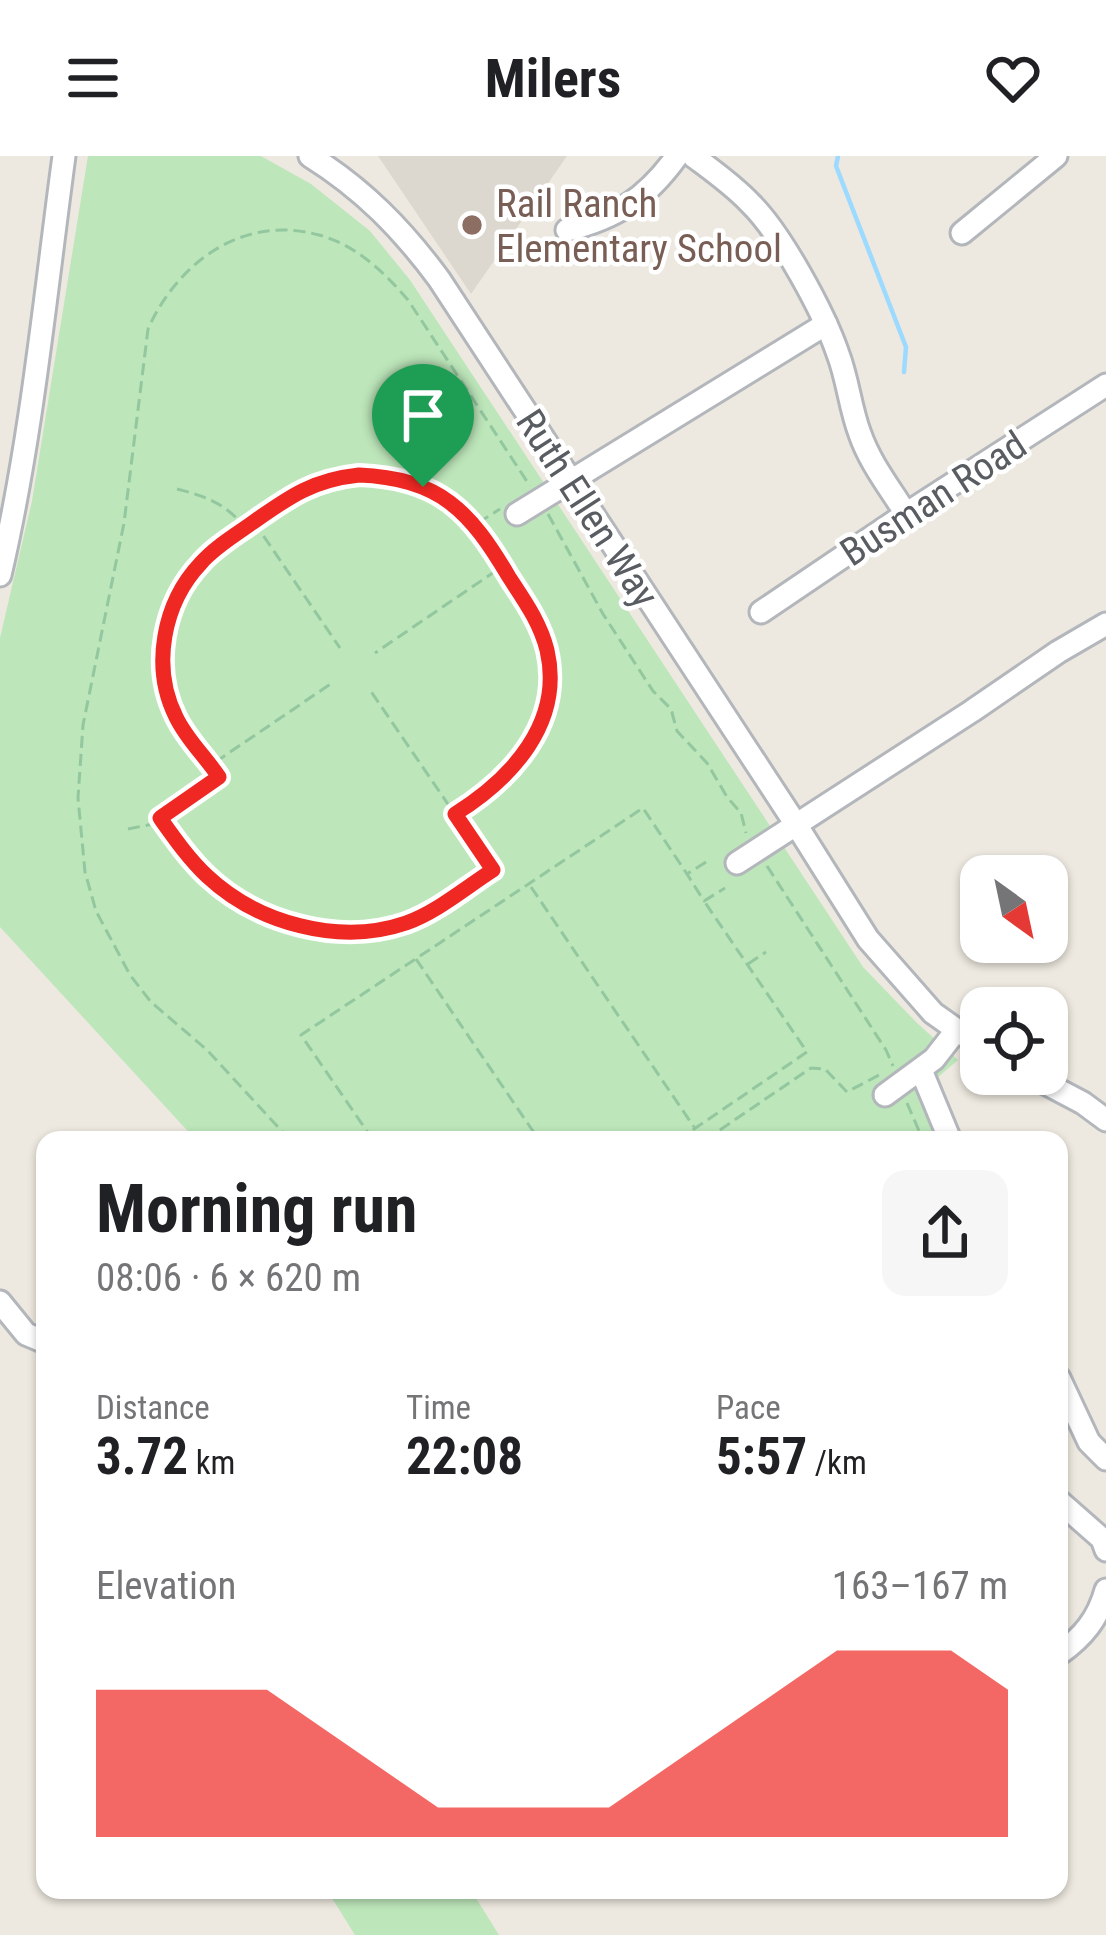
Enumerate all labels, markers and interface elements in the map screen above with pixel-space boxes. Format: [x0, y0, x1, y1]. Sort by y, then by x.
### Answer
icon: menu [60, 45, 126, 111]
icon: heart [980, 45, 1046, 111]
text: Milers [485, 47, 621, 110]
place label: Rail Ranch Elementary School [496, 181, 782, 272]
marker: Rail Ranch Elementary School [459, 212, 485, 238]
pin [372, 364, 474, 487]
icon: arrive [390, 382, 456, 448]
street label: Ruth Ellen Way [506, 401, 668, 616]
street label: Busman Road [832, 422, 1035, 576]
north arrow [960, 855, 1068, 963]
map controls [960, 855, 1068, 1095]
button: locate [960, 987, 1068, 1095]
button: share [882, 1170, 1008, 1296]
text: Morning run [96, 1171, 418, 1248]
text: 08:06 · 6 × 620 m [96, 1255, 361, 1301]
text: Distance [96, 1388, 210, 1427]
text: Time [406, 1388, 471, 1427]
text: Pace [716, 1388, 781, 1427]
text: 3.72 [96, 1427, 188, 1486]
text: 22:08 [406, 1427, 523, 1486]
text: 5:57 [716, 1427, 807, 1486]
text: km [188, 1443, 235, 1482]
text: /km [807, 1443, 867, 1482]
text: Elevation [96, 1563, 236, 1609]
text: 163–167 m [832, 1563, 1008, 1609]

